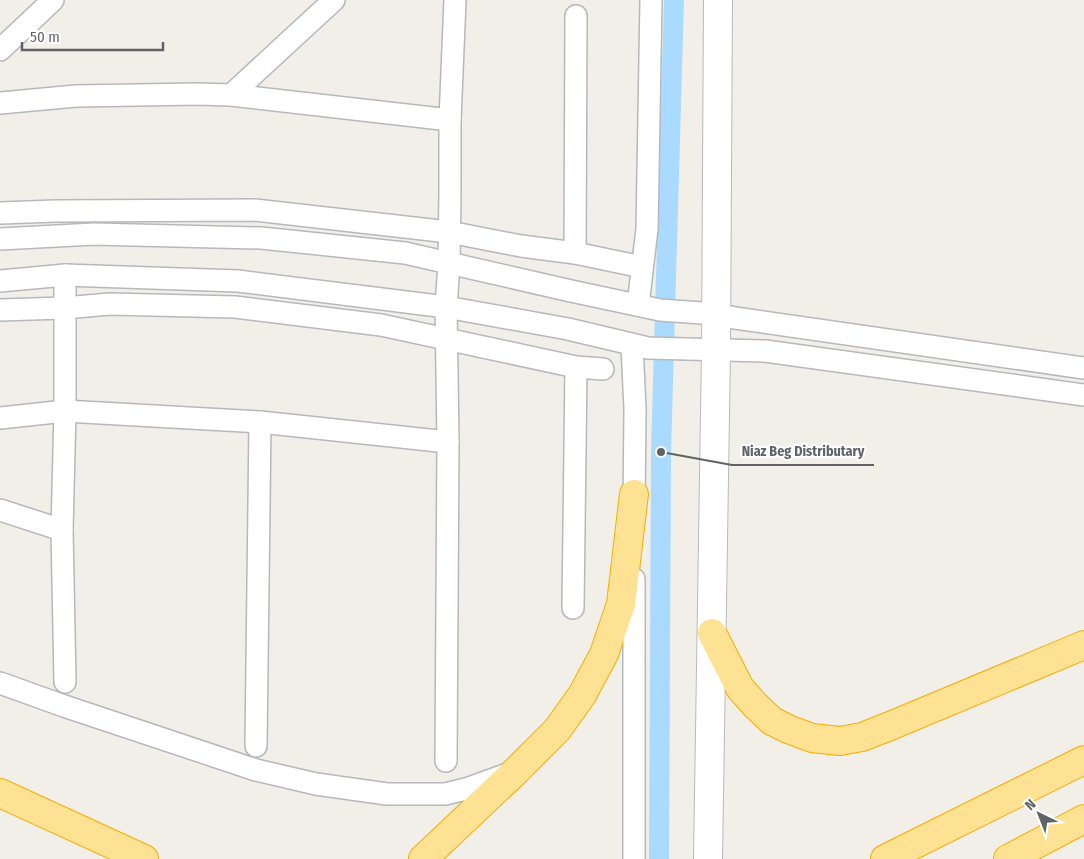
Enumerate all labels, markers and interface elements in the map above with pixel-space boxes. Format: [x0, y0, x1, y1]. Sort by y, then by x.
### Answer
scale bar [22, 20, 164, 52]
text: 50 m [30, 28, 60, 46]
callout: Niaz Beg Distributary [732, 436, 874, 465]
text: Niaz Beg Distributary [742, 443, 865, 460]
north arrow [1014, 789, 1064, 839]
text: N [1022, 796, 1039, 814]

